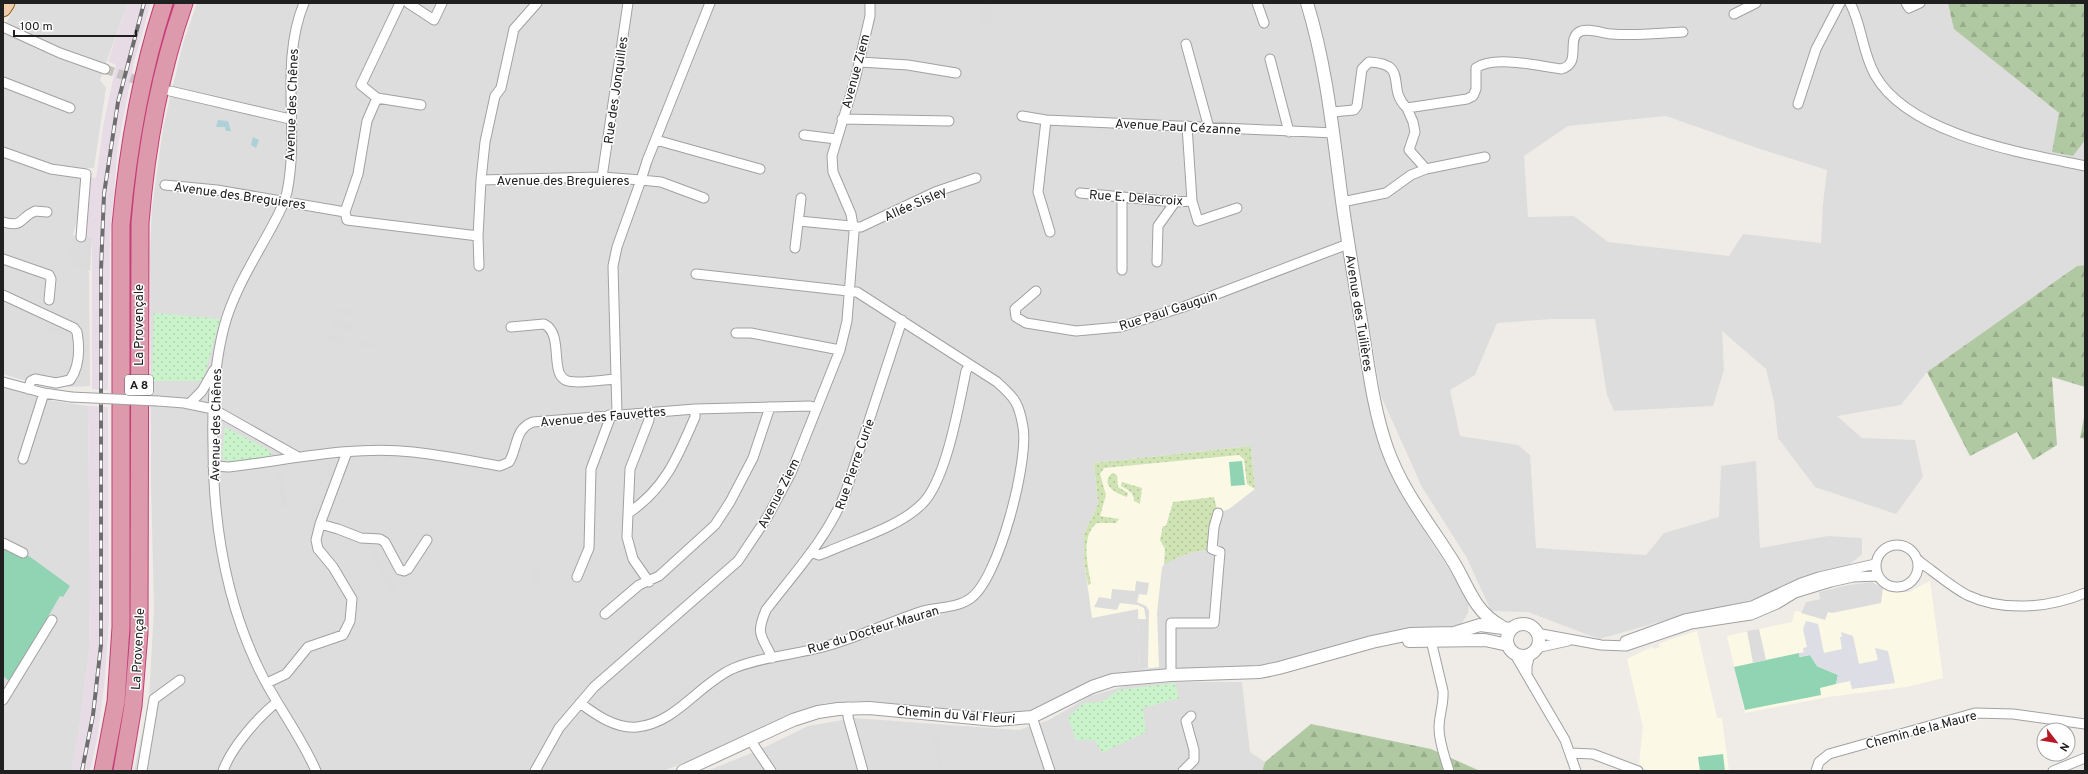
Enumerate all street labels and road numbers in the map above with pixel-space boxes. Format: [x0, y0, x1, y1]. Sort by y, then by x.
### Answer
street label: Avenue Ziem [839, 33, 875, 110]
street label: Rue des Jonquilles [602, 35, 632, 145]
street label: Avenue des Chênes [283, 48, 303, 162]
street label: Avenue Paul Cézanne [1115, 117, 1241, 139]
street label: Avenue des Breguieres [496, 174, 630, 190]
street label: Avenue des Breguieres [173, 180, 307, 214]
street label: Allée Sisley [882, 184, 950, 226]
street label: Rue E. Delacroix [1088, 188, 1184, 210]
street label: Avenue des Tuilières [1341, 254, 1375, 373]
street label: La Provençale [132, 284, 148, 366]
street label: Rue Paul Gauguin [1117, 288, 1220, 335]
street label: Avenue des Chênes [208, 368, 226, 482]
road number: A 8 [125, 375, 153, 395]
street label: Avenue des Fauvettes [540, 405, 667, 431]
street label: Rue Pierre Curie [833, 417, 879, 512]
street label: Avenue Ziem [755, 456, 804, 532]
street label: Rue du Docteur Mauran [806, 603, 941, 659]
street label: La Provençale [129, 608, 149, 691]
street label: Chemin du Val Fleuri [896, 704, 1016, 728]
street label: Chemin de la Maure [1864, 708, 1979, 753]

